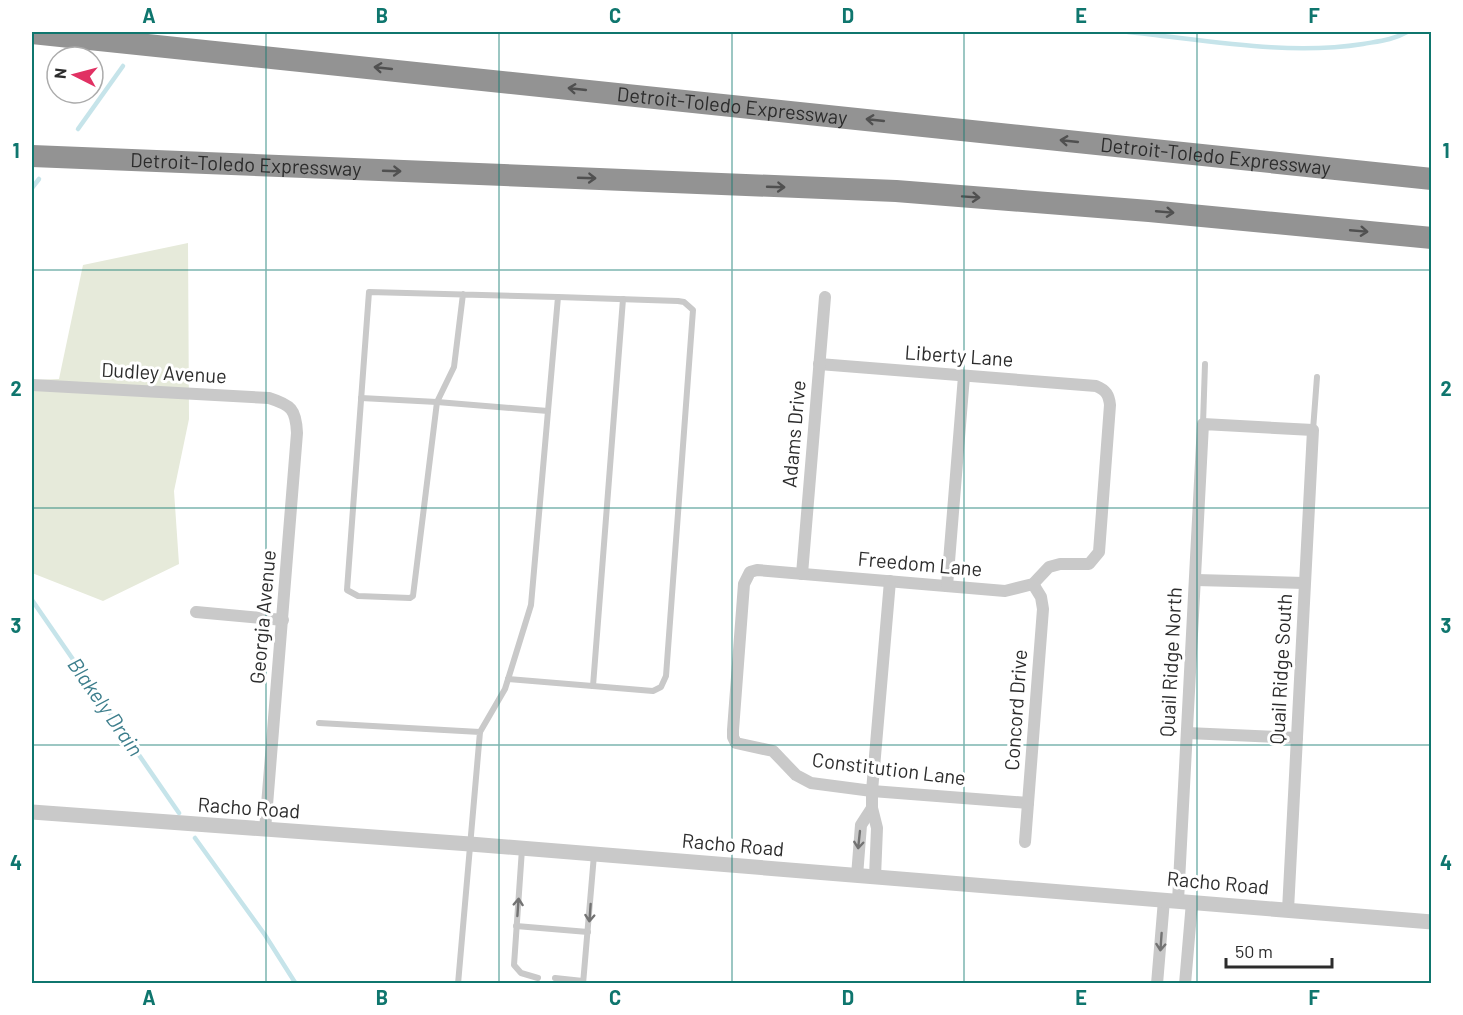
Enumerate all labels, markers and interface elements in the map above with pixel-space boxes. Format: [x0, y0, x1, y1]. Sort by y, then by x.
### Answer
text: A [142, 3, 156, 27]
text: B [376, 3, 388, 27]
text: C [609, 3, 621, 27]
text: D [842, 3, 854, 27]
text: E [1075, 3, 1087, 27]
text: F [1308, 3, 1320, 27]
north arrow [45, 45, 105, 105]
one-way arrow [374, 62, 393, 73]
text: N [50, 67, 70, 80]
street label: Detroit-Toledo Expressway [616, 81, 849, 129]
one-way arrow [567, 83, 587, 94]
one-way arrow [866, 115, 886, 126]
street label: Detroit-Toledo Expressway [1099, 131, 1332, 179]
one-way arrow [1060, 135, 1080, 146]
text: 1 [12, 138, 20, 162]
text: 1 [1442, 138, 1450, 162]
street label: Detroit-Toledo Expressway [130, 147, 362, 180]
one-way arrow [381, 165, 401, 176]
one-way arrow [576, 173, 596, 184]
one-way arrow [766, 181, 786, 192]
one-way arrow [960, 192, 980, 203]
one-way arrow [1155, 207, 1175, 218]
one-way arrow [1349, 226, 1369, 237]
street label: Liberty Lane [904, 339, 1014, 371]
street label: Dudley Avenue [101, 357, 227, 387]
text: 2 [10, 376, 22, 400]
text: 2 [1440, 376, 1452, 400]
street label: Adams Drive [776, 379, 810, 489]
street label: Freedom Lane [857, 546, 983, 580]
street label: Georgia Avenue [244, 549, 280, 685]
street label: Quail Ridge North [1154, 587, 1186, 737]
street label: Quail Ridge South [1264, 593, 1296, 745]
text: 3 [11, 613, 21, 637]
text: 3 [1441, 613, 1451, 637]
street label: Concord Drive [999, 648, 1031, 771]
water label: Blakely Drain [63, 652, 149, 760]
street label: Constitution Lane [811, 747, 967, 789]
street label: Racho Road [197, 791, 301, 823]
street label: Racho Road [681, 828, 785, 860]
one-way arrow [853, 830, 864, 850]
text: 4 [10, 850, 22, 874]
text: 4 [1440, 850, 1452, 874]
street label: Racho Road [1166, 866, 1270, 898]
one-way arrow [512, 897, 523, 917]
one-way arrow [584, 902, 595, 922]
one-way arrow [1155, 931, 1166, 951]
scale bar [1226, 931, 1332, 969]
text: 50 m [1235, 940, 1273, 962]
text: A [142, 985, 156, 1009]
text: B [376, 985, 388, 1009]
text: C [609, 985, 621, 1009]
text: D [842, 985, 854, 1009]
text: E [1075, 985, 1087, 1009]
text: F [1308, 985, 1320, 1009]

